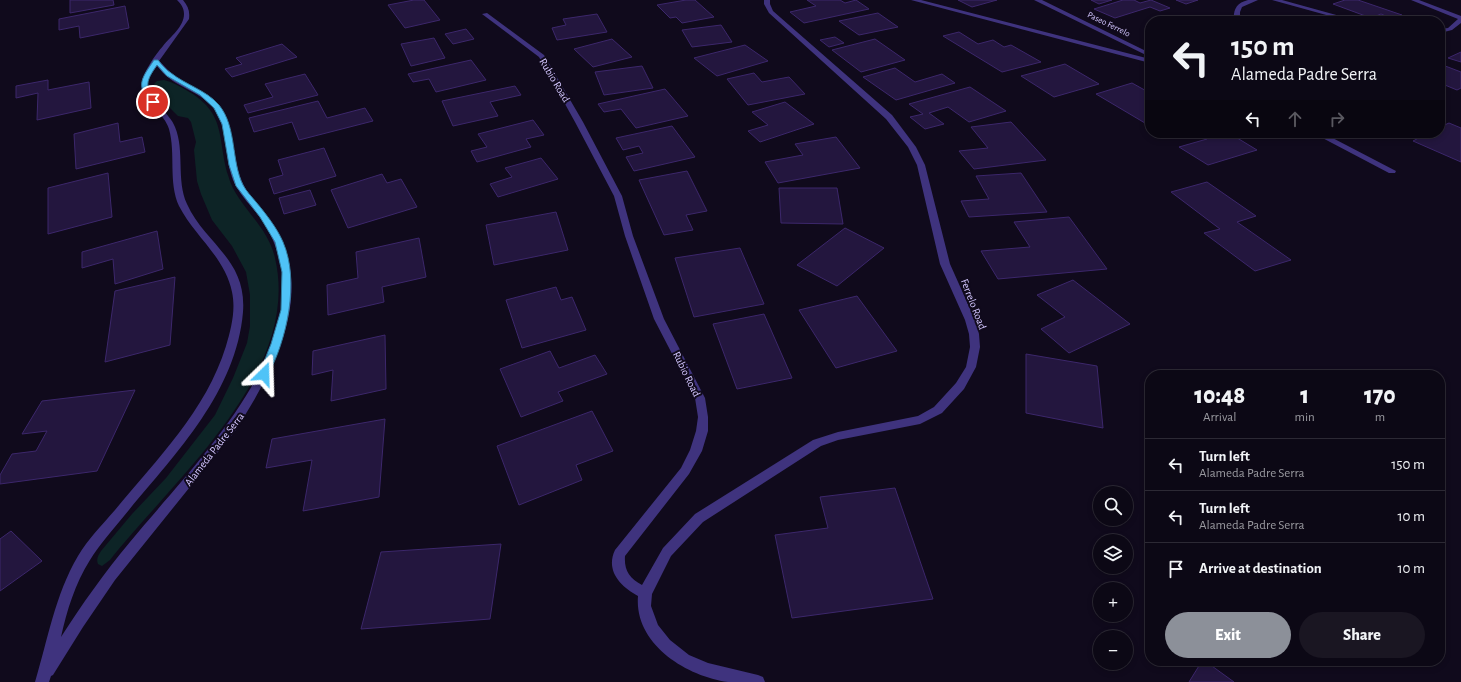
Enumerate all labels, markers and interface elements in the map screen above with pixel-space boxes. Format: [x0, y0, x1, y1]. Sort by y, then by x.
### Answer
street label: Paseo Ferrelo [1086, 10, 1132, 39]
icon: left [1165, 32, 1217, 84]
text: 150 m [1231, 33, 1295, 61]
street label: Rubio Road [537, 56, 572, 104]
text: Alameda Padre Serra [1231, 66, 1377, 84]
pin [136, 85, 170, 119]
icon: arrive [142, 91, 164, 113]
icon: left [1242, 108, 1264, 130]
icon: ahead [1284, 108, 1306, 130]
icon: right [1326, 108, 1348, 130]
street label: Ferrelo Road [959, 277, 988, 331]
street label: Rubio Road [671, 350, 702, 399]
position arrow [243, 353, 285, 395]
text: 10:48 [1194, 384, 1245, 408]
text: 1 [1300, 384, 1309, 408]
text: 170 [1364, 384, 1396, 408]
street label: Alameda Padre Serra [183, 411, 246, 488]
text: Arrival [1203, 411, 1236, 424]
text: min [1295, 411, 1315, 424]
text: m [1375, 411, 1385, 424]
text: Turn left [1199, 449, 1250, 464]
icon: left [1165, 454, 1187, 476]
text: 150 m [1391, 457, 1425, 472]
text: Alameda Padre Serra [1199, 467, 1305, 480]
map controls [1093, 486, 1133, 670]
button: search [1093, 486, 1133, 526]
text: Turn left [1199, 501, 1250, 516]
icon: left [1165, 506, 1187, 528]
text: 10 m [1397, 509, 1425, 524]
text: Alameda Padre Serra [1199, 519, 1305, 532]
button: layers [1093, 534, 1133, 574]
icon: arrive [1165, 558, 1187, 580]
text: Arrive at destination [1199, 561, 1322, 576]
text: 10 m [1397, 561, 1425, 576]
button: + [1093, 582, 1133, 622]
button: Exit [1165, 612, 1291, 658]
button: Share [1299, 612, 1425, 658]
button: − [1093, 630, 1133, 670]

